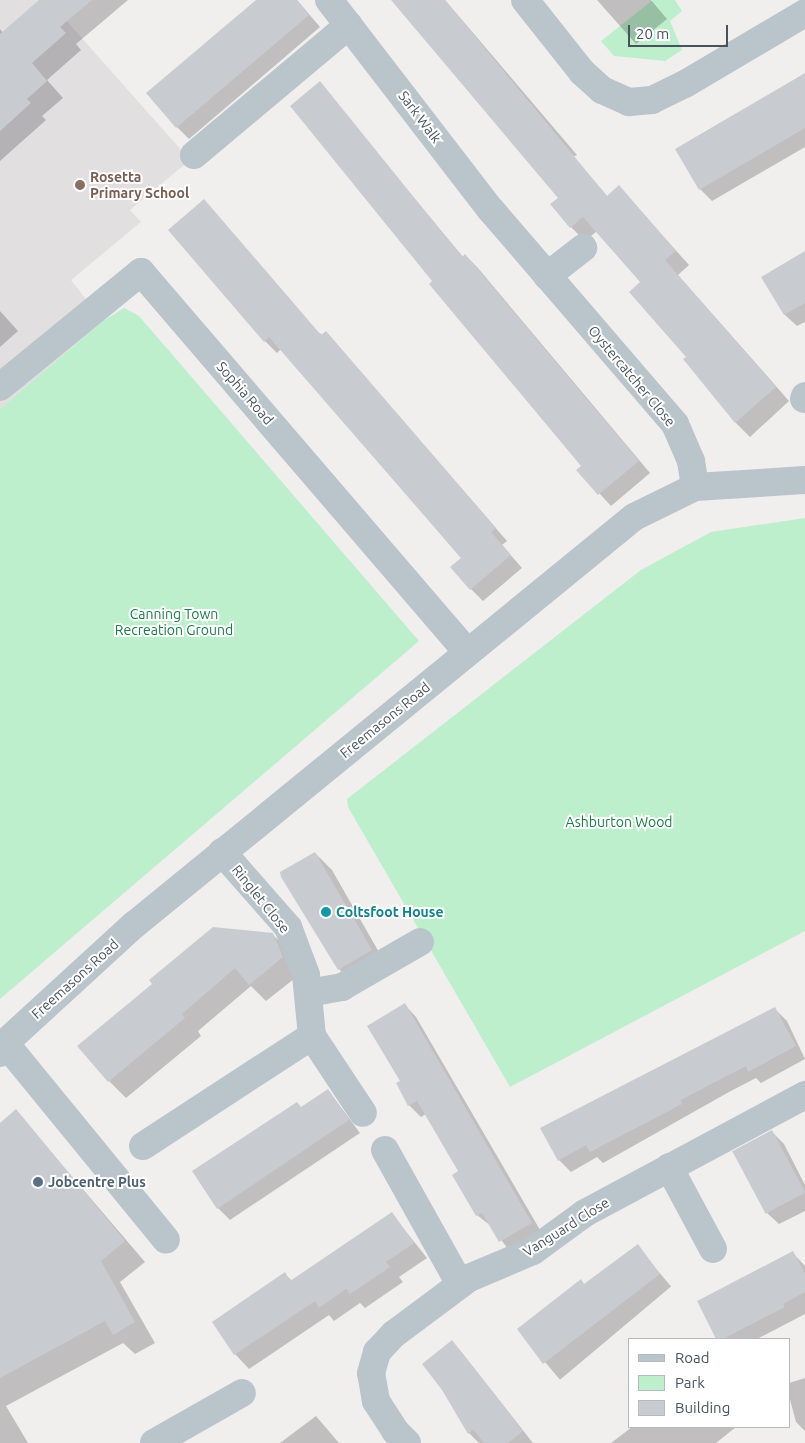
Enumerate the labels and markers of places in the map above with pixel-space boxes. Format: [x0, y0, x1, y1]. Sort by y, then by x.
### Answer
place label: Rosetta Primary School [90, 169, 189, 202]
marker: Rosetta Primary School [74, 179, 86, 191]
place label: Coltsfoot House [336, 904, 443, 920]
marker: Coltsfoot House [320, 906, 332, 918]
place label: Jobcentre Plus [48, 1174, 146, 1190]
marker: Jobcentre Plus [32, 1176, 44, 1188]

